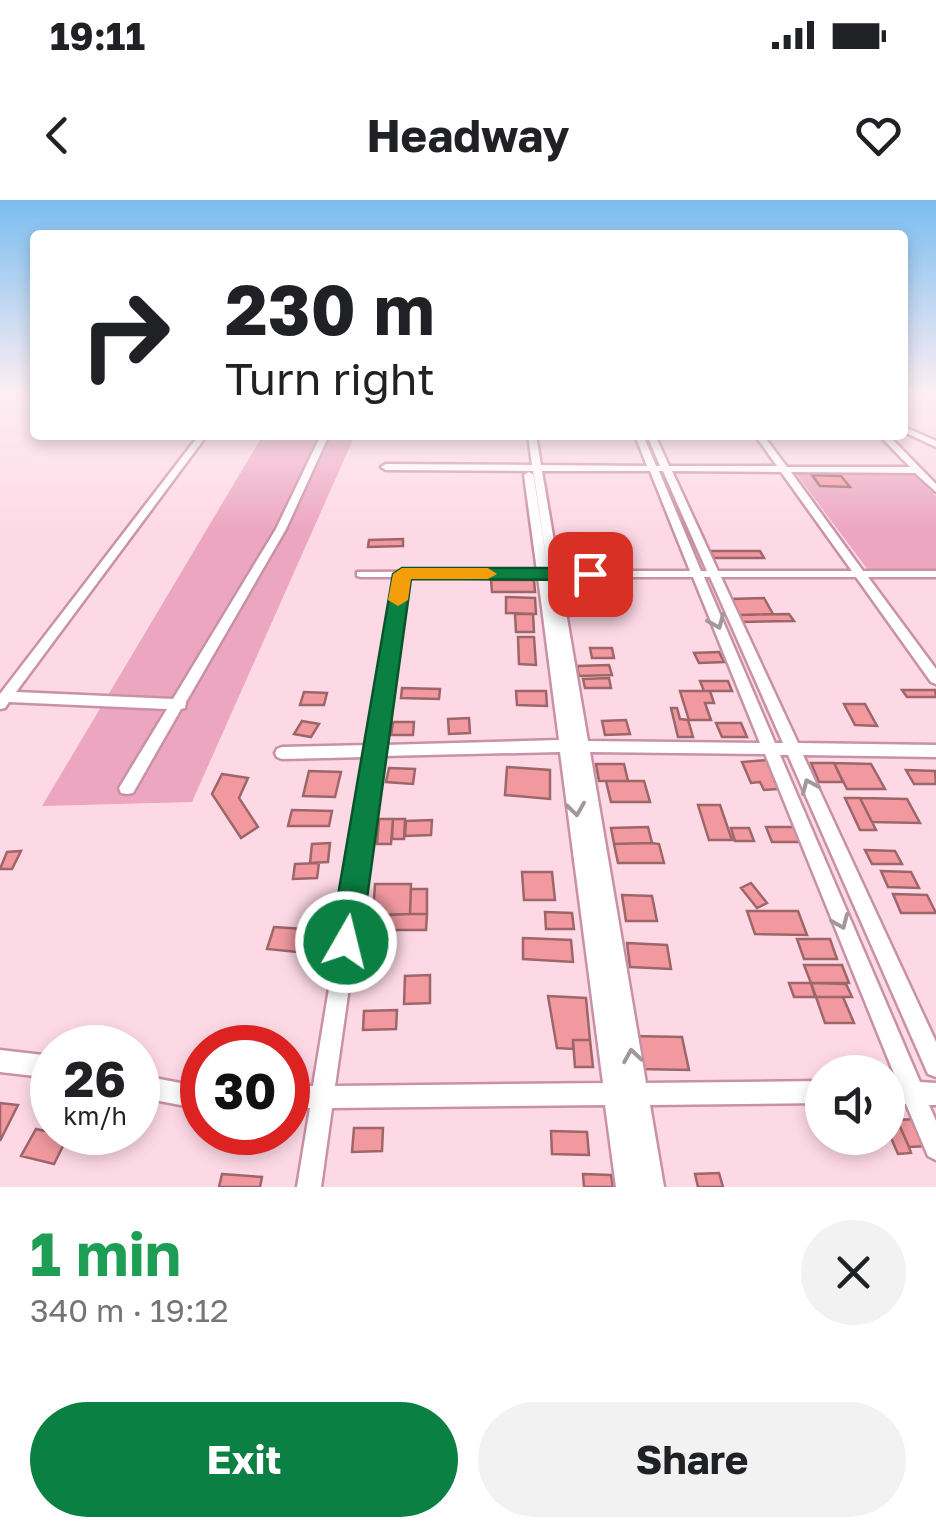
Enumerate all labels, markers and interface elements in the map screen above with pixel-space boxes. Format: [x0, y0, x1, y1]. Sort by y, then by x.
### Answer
text: 19:11 [50, 13, 145, 58]
icon: back [30, 108, 85, 163]
text: Headway [366, 108, 570, 162]
icon: heart [851, 108, 906, 163]
text: 230 m [225, 266, 435, 350]
icon: right [60, 270, 190, 400]
text: Turn right [225, 351, 435, 405]
pin [548, 532, 633, 617]
icon: arrive [563, 547, 618, 602]
one-way arrow [705, 612, 725, 630]
one-way arrow [802, 778, 822, 796]
one-way arrow [564, 801, 585, 817]
position arrow [294, 890, 398, 994]
one-way arrow [830, 912, 850, 930]
speed limit sign: 30 [180, 1025, 310, 1155]
text: 26 [64, 1048, 126, 1108]
one-way arrow [622, 1048, 643, 1064]
map controls [805, 1055, 905, 1155]
button: sound [805, 1055, 905, 1155]
text: km/h [63, 1100, 127, 1131]
text: 1 min [30, 1217, 181, 1289]
button: close [801, 1220, 906, 1325]
text: 340 m · 19:12 [30, 1291, 229, 1329]
button: Exit [30, 1402, 458, 1517]
button: Share [478, 1402, 906, 1517]

